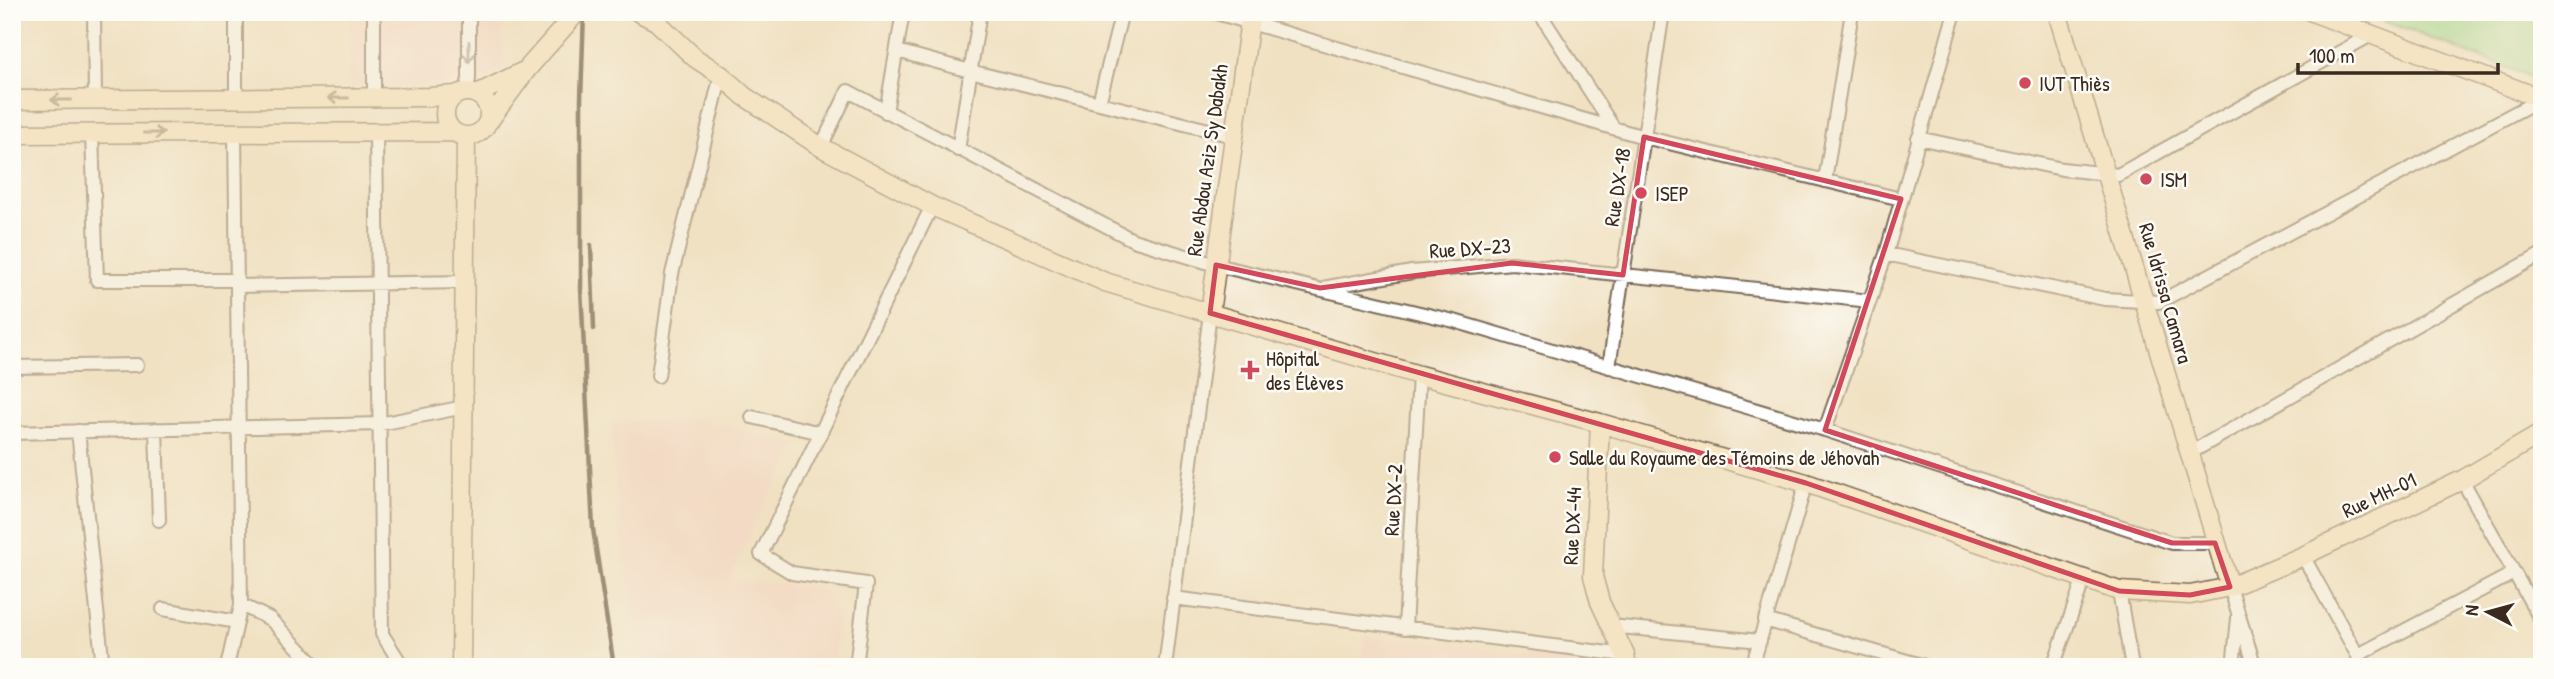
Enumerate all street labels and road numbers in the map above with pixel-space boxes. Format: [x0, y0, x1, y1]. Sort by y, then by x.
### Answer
street label: Rue Abdou Aziz Sy Dabakh [1179, 62, 1235, 258]
street label: Rue DX-18 [1597, 146, 1637, 228]
street label: Rue Idrissa Camara [2132, 219, 2200, 367]
street label: Rue DX-23 [1428, 231, 1512, 265]
street label: Rue DX-2 [1377, 463, 1409, 537]
street label: Rue MH-01 [2337, 465, 2421, 525]
street label: Rue DX-44 [1555, 486, 1589, 566]

